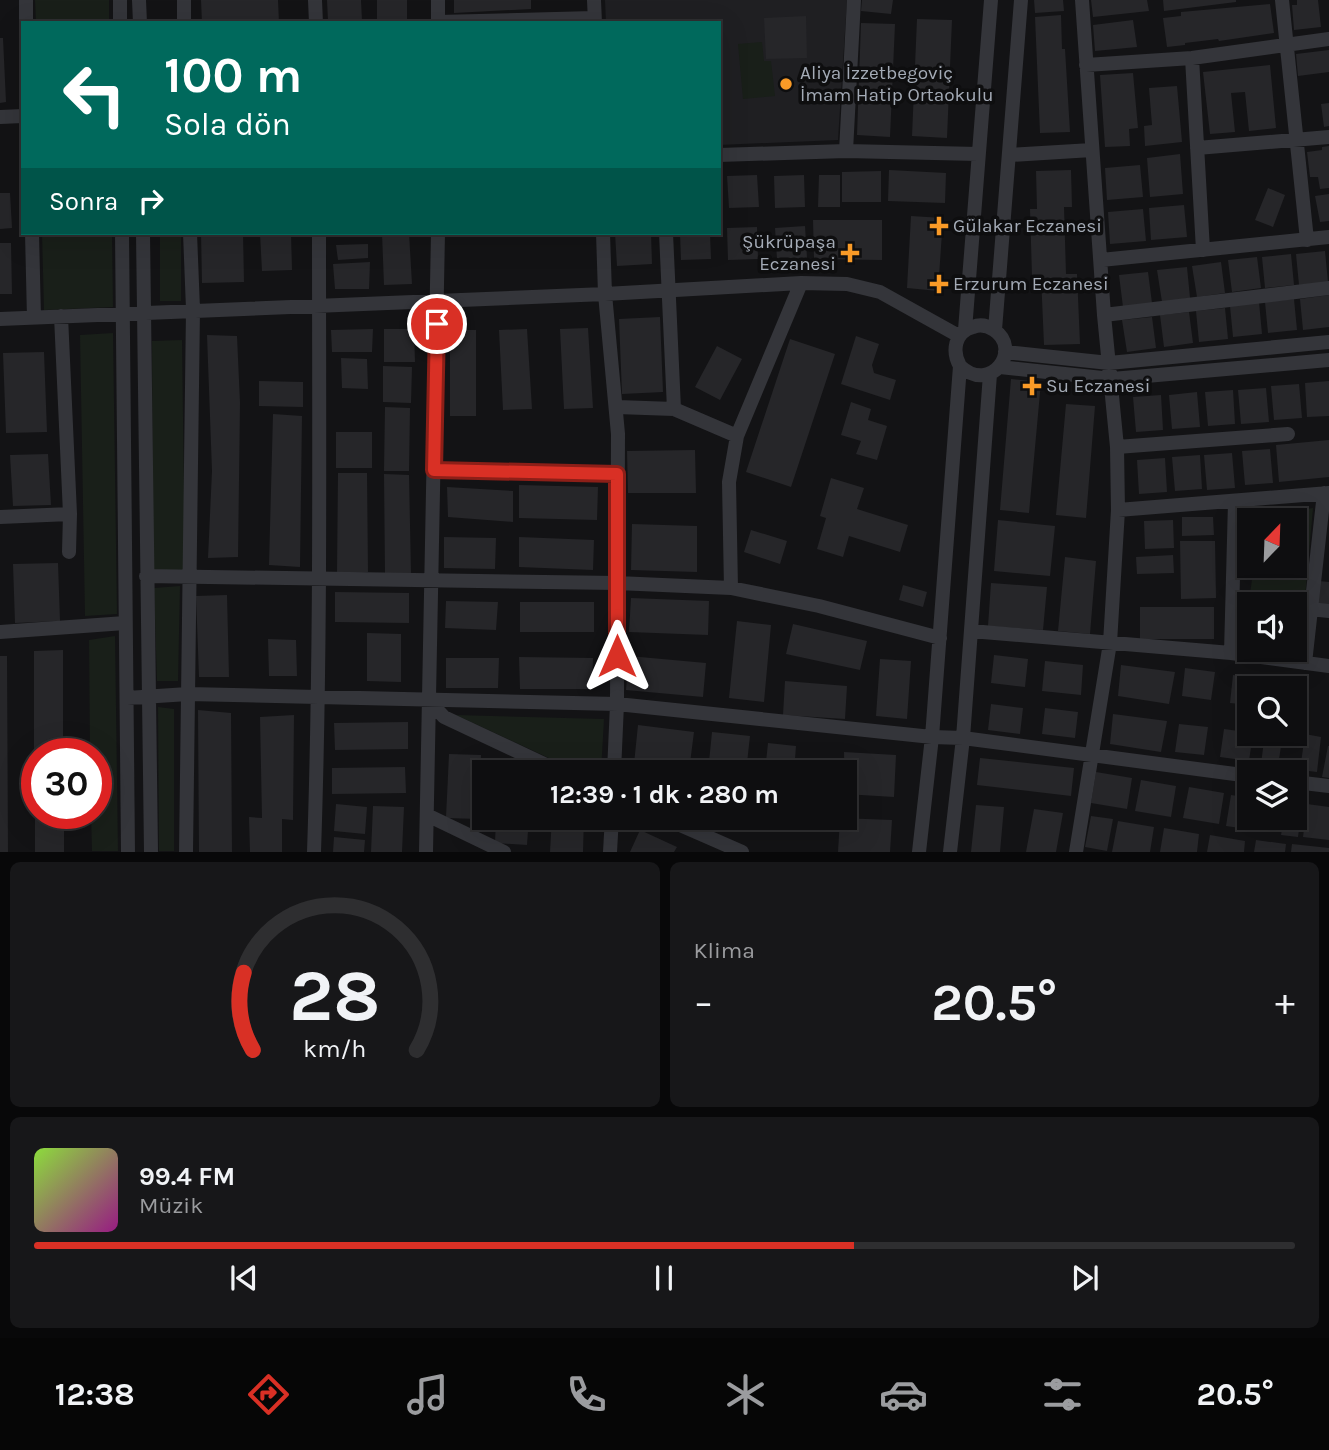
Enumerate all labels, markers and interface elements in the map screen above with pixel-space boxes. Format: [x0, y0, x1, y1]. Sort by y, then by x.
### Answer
text: 100 m [164, 47, 302, 104]
icon: left [49, 49, 140, 140]
place label: Aliya İzzetbegoviç İmam Hatip Ortaokulu [800, 62, 994, 106]
marker: Aliya İzzetbegoviç İmam Hatip Ortaokulu [778, 76, 794, 92]
text: Sola dön [164, 106, 291, 143]
icon: right [132, 182, 170, 220]
text: Sonra [49, 186, 118, 217]
place label: Gülakar Eczanesi [953, 215, 1102, 237]
marker: Gülakar Eczanesi [931, 218, 947, 234]
place label: Şükrüpaşa Eczanesi [742, 231, 836, 275]
marker: Şükrüpaşa Eczanesi [842, 245, 858, 261]
place label: Erzurum Eczanesi [953, 273, 1109, 295]
marker: Erzurum Eczanesi [931, 276, 947, 292]
pin [407, 294, 467, 354]
icon: arrive [418, 305, 456, 343]
place label: Su Eczanesi [1046, 375, 1150, 397]
marker: Su Eczanesi [1024, 378, 1040, 394]
north arrow [1237, 508, 1307, 578]
map controls [1237, 508, 1307, 830]
button: sound [1237, 592, 1307, 662]
position arrow [580, 619, 654, 693]
button: search [1237, 676, 1307, 746]
speed limit sign: 30 [21, 738, 112, 829]
button: layers [1237, 760, 1307, 830]
text: 12:39 · 1 dk · 280 m [550, 779, 779, 810]
text: Klima [694, 937, 755, 964]
text: 28 [289, 954, 380, 1039]
text: 20.5° [931, 972, 1057, 1033]
text: − [694, 980, 713, 1025]
text: + [1275, 980, 1295, 1025]
text: km/h [303, 1034, 366, 1063]
text: 99.4 FM [139, 1161, 235, 1192]
text: Müzik [139, 1192, 203, 1219]
icon: previous [225, 1259, 263, 1297]
icon: pause [645, 1259, 683, 1297]
icon: next [1066, 1259, 1104, 1297]
icon: directions [244, 1370, 293, 1419]
icon: music [403, 1370, 452, 1419]
icon: phone [562, 1370, 611, 1419]
icon: climate [721, 1370, 770, 1419]
icon: car [879, 1370, 928, 1419]
icon: filters [1038, 1370, 1087, 1419]
text: 12:38 [55, 1376, 135, 1413]
text: 20.5° [1197, 1376, 1274, 1413]

